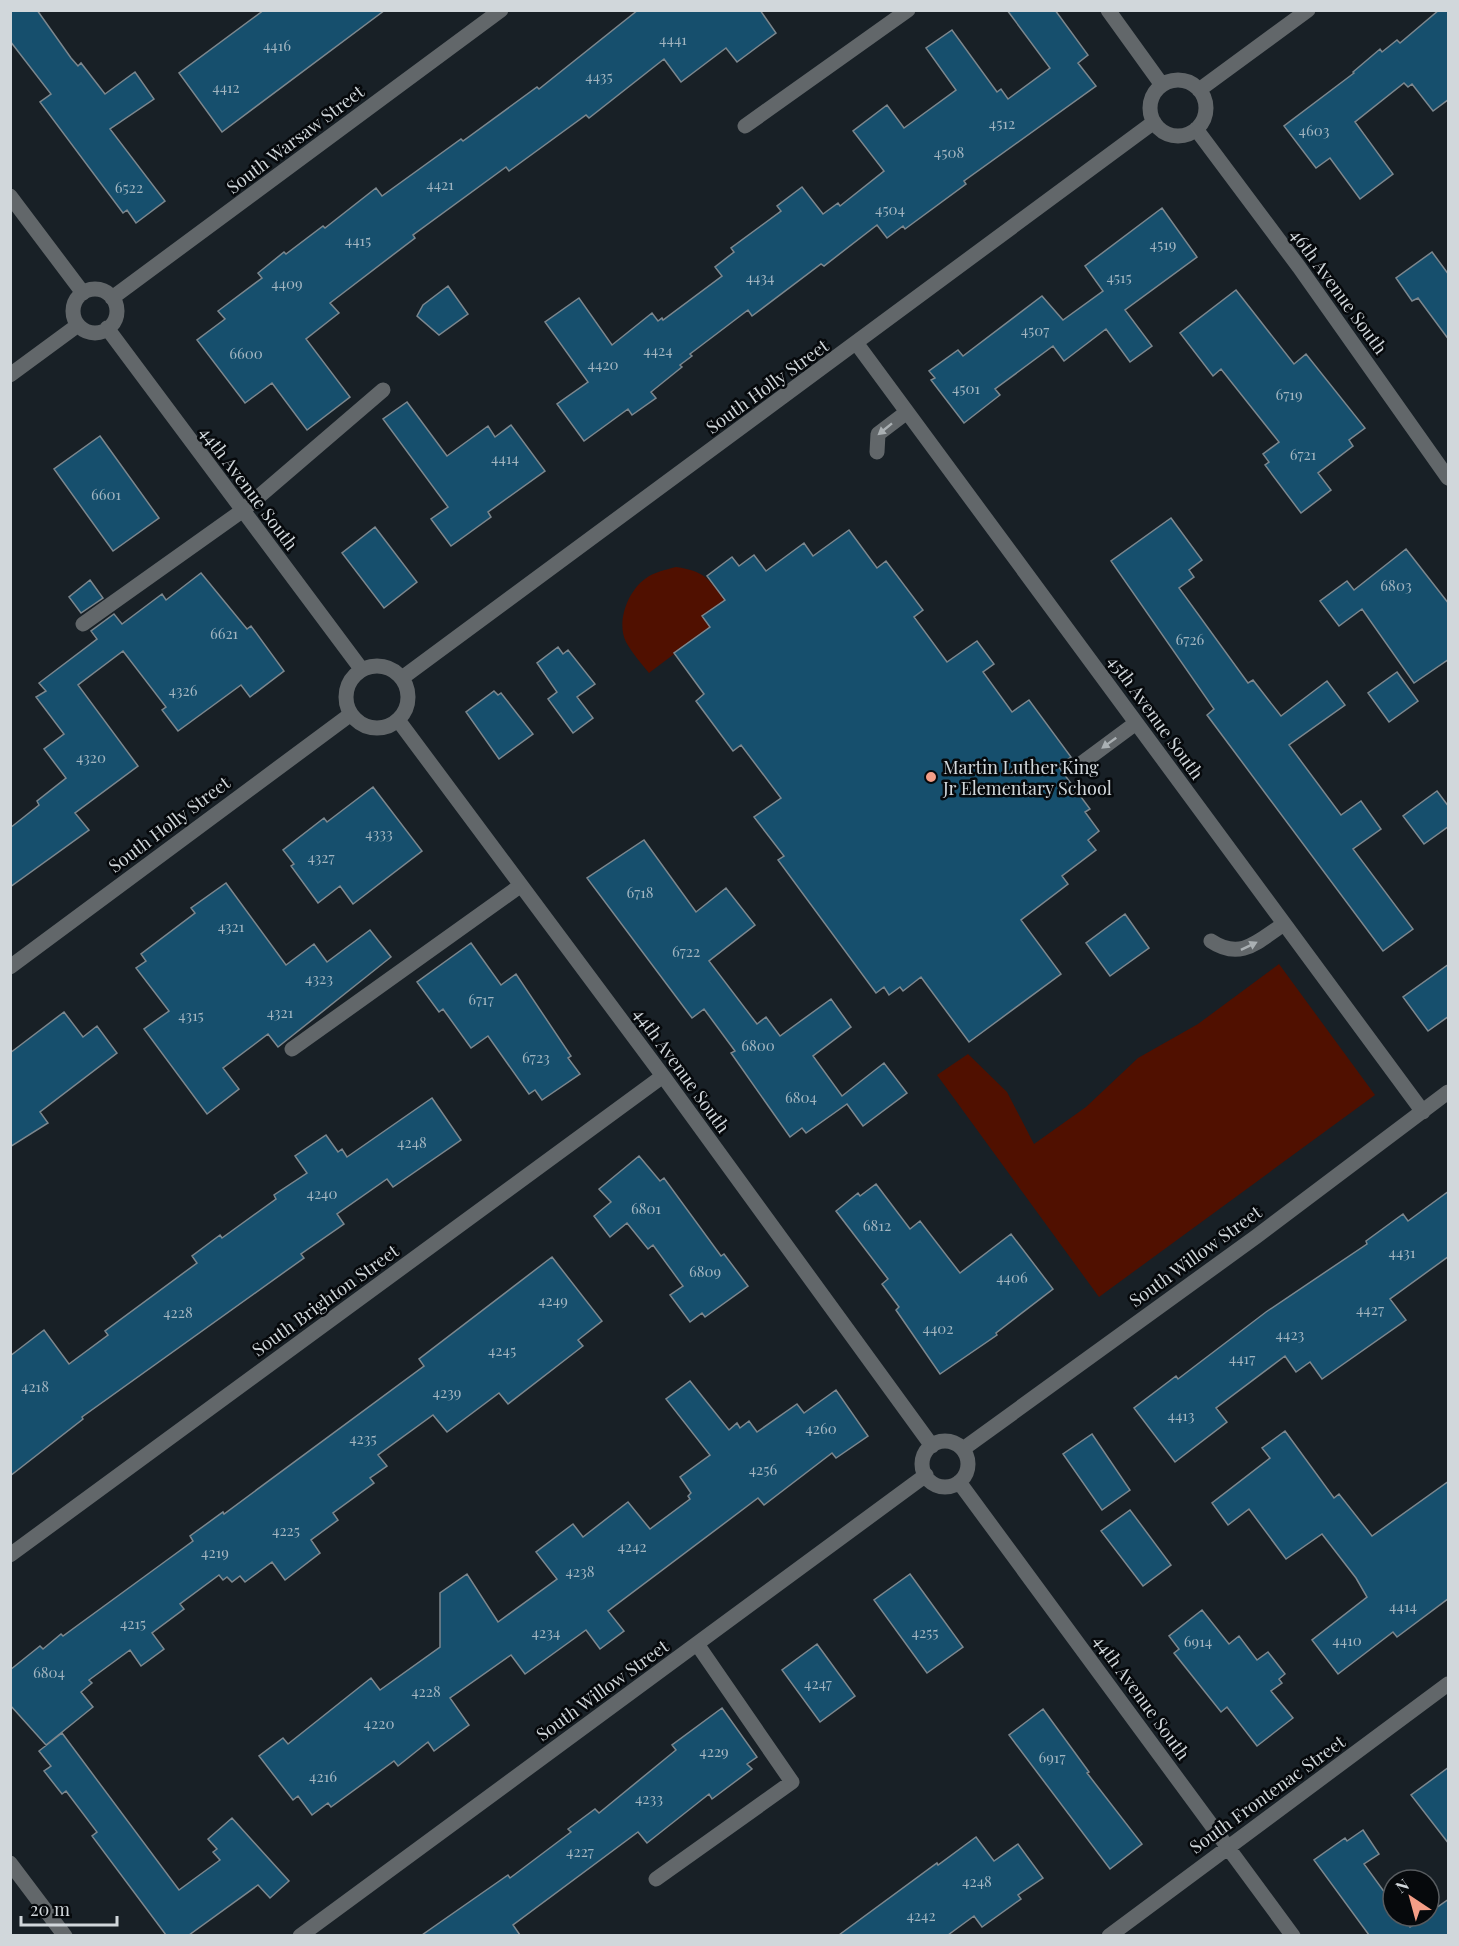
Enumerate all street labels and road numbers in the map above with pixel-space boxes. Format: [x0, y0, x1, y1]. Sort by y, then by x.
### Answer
street label: South Warsaw Street [221, 79, 369, 199]
street label: 46th Avenue South [1285, 223, 1393, 359]
street label: South Holly Street [701, 333, 834, 439]
street label: 44th Avenue South [194, 421, 304, 555]
street label: 45th Avenue South [1103, 650, 1209, 784]
street label: South Holly Street [103, 770, 235, 878]
street label: 44th Avenue South [628, 1002, 736, 1138]
street label: South Willow Street [1124, 1199, 1267, 1312]
street label: South Brighton Street [247, 1238, 404, 1361]
street label: 44th Avenue South [1088, 1629, 1196, 1765]
street label: South Willow Street [531, 1633, 674, 1746]
street label: South Frontenac Street [1184, 1729, 1350, 1859]

